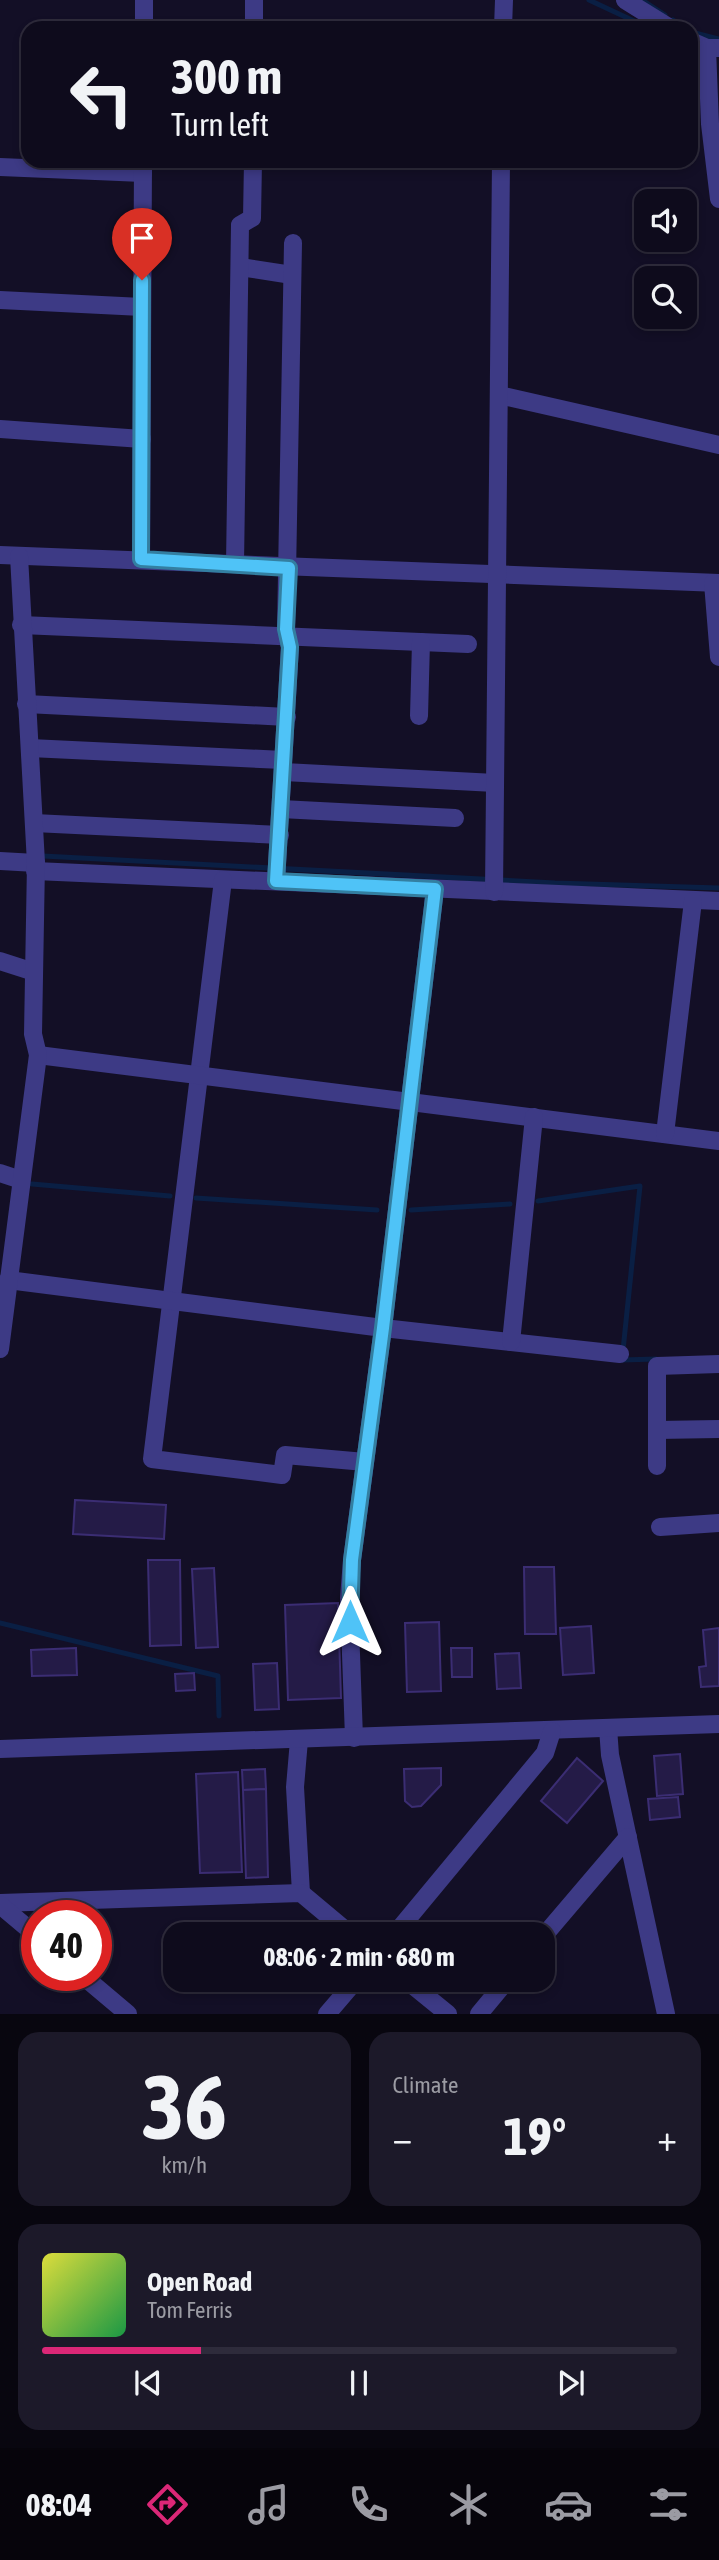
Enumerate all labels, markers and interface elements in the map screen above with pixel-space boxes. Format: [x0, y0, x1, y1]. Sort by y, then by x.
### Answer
text: 300 m [171, 48, 282, 104]
icon: left [56, 49, 147, 140]
text: Turn left [171, 106, 269, 143]
map controls [634, 189, 697, 329]
button: sound [634, 189, 697, 252]
pin [112, 208, 172, 280]
icon: arrive [123, 219, 161, 257]
button: search [634, 266, 697, 329]
position arrow [313, 1585, 387, 1659]
speed limit sign: 40 [21, 1900, 112, 1991]
text: 08:06 · 2 min · 680 m [263, 1942, 455, 1972]
text: 36 [141, 2054, 227, 2158]
text: Climate [393, 2072, 458, 2098]
text: 19° [503, 2106, 566, 2166]
text: − [393, 2116, 412, 2159]
text: + [657, 2116, 677, 2159]
text: km/h [161, 2152, 207, 2178]
text: Open Road [147, 2267, 252, 2297]
text: Tom Ferris [147, 2297, 232, 2323]
icon: previous [129, 2364, 167, 2402]
icon: pause [340, 2364, 378, 2402]
icon: next [552, 2364, 590, 2402]
icon: directions [143, 2480, 192, 2529]
icon: music [244, 2480, 293, 2529]
icon: phone [344, 2480, 393, 2529]
icon: climate [444, 2480, 493, 2529]
icon: car [544, 2480, 593, 2529]
icon: filters [644, 2480, 693, 2529]
text: 08:04 [26, 2486, 92, 2523]

